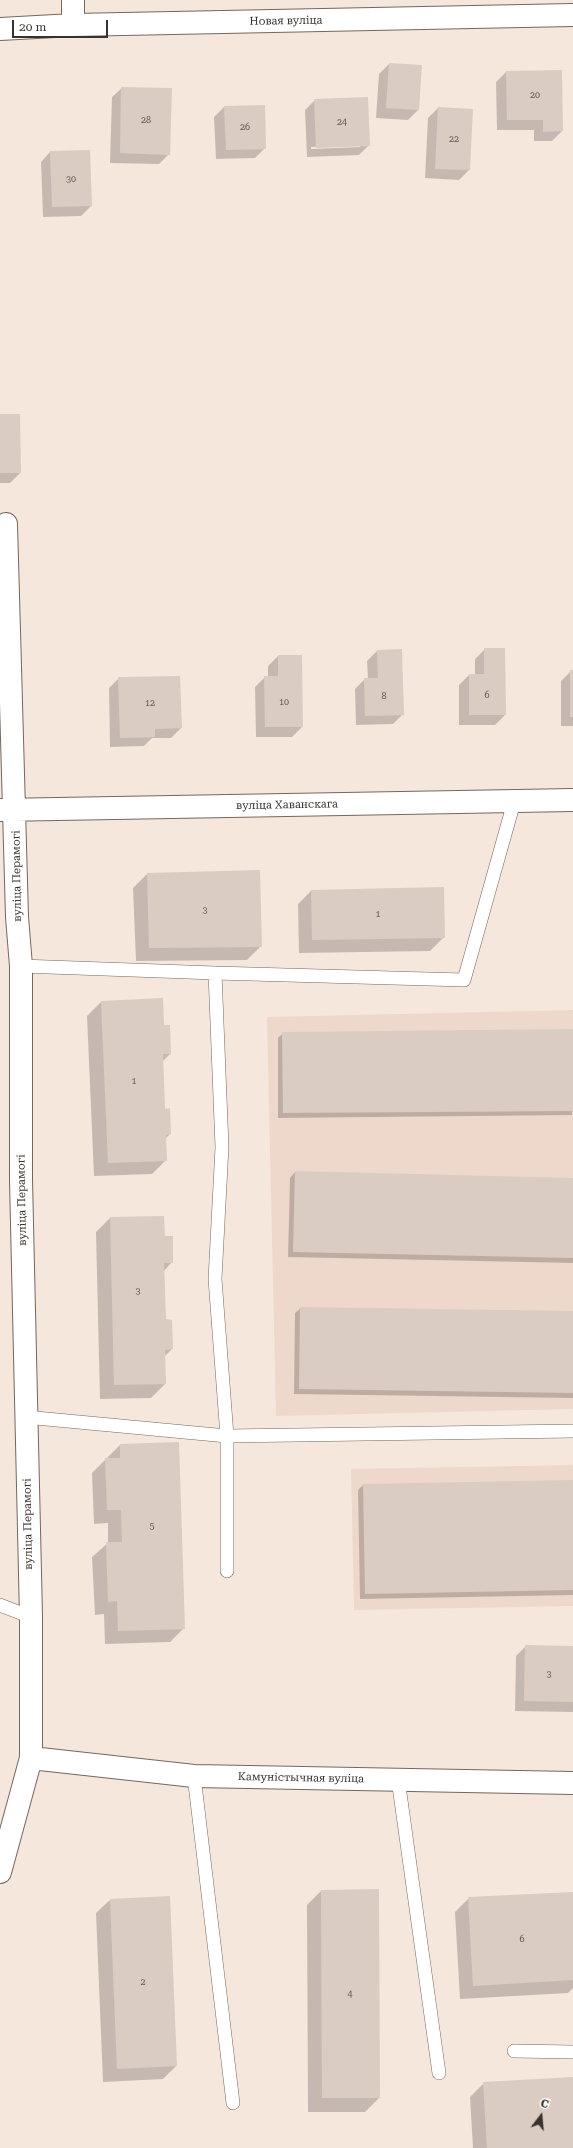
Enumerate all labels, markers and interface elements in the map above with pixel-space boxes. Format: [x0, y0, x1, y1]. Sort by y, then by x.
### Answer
scale bar [14, 12, 110, 38]
street label: Новая вуліца [249, 14, 323, 28]
text: 20 m [19, 20, 46, 34]
house number: 20 [530, 90, 540, 100]
house number: 28 [141, 115, 151, 125]
house number: 24 [337, 117, 347, 127]
house number: 26 [240, 122, 250, 132]
house number: 22 [449, 134, 459, 144]
house number: 30 [66, 174, 76, 184]
house number: 6 [484, 690, 490, 700]
house number: 8 [381, 691, 387, 701]
house number: 10 [279, 697, 289, 707]
house number: 12 [145, 698, 155, 708]
street label: вуліца Хаванскага [236, 798, 338, 812]
street label: вуліца Перамогі [10, 830, 24, 922]
house number: 3 [202, 905, 208, 915]
house number: 1 [375, 909, 381, 919]
house number: 1 [131, 1076, 137, 1086]
street label: вуліца Перамогі [15, 1154, 29, 1246]
house number: 3 [135, 1286, 141, 1296]
street label: вуліца Перамогі [21, 1478, 35, 1570]
house number: 5 [149, 1521, 155, 1531]
house number: 3 [546, 1669, 552, 1679]
street label: Камуністычная вуліца [238, 1770, 364, 1786]
house number: 6 [519, 1934, 525, 1944]
house number: 2 [140, 1977, 146, 1987]
house number: 4 [347, 1989, 353, 1999]
north arrow [521, 2096, 561, 2136]
text: С [539, 2097, 550, 2111]

